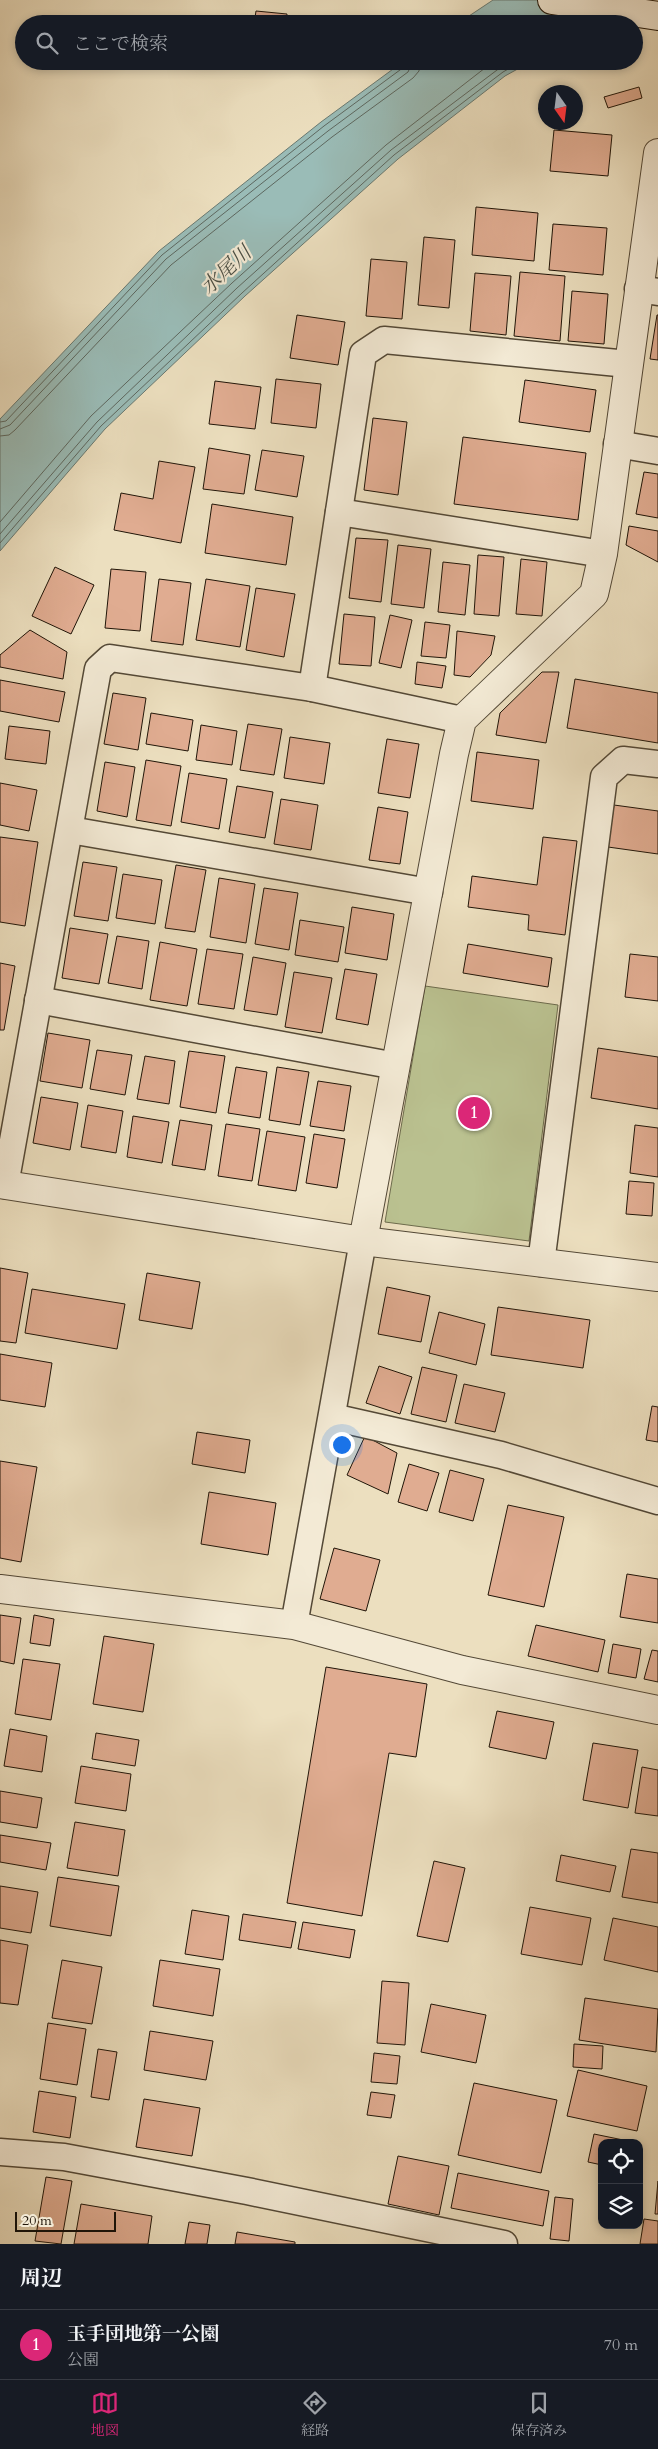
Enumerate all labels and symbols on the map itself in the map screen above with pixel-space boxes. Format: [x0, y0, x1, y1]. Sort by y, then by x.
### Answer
north arrow [538, 85, 583, 130]
water label: 水尾川 [195, 238, 259, 300]
pin: 1 [458, 1094, 490, 1132]
your location [329, 1432, 355, 1458]
scale bar [15, 2209, 116, 2232]

